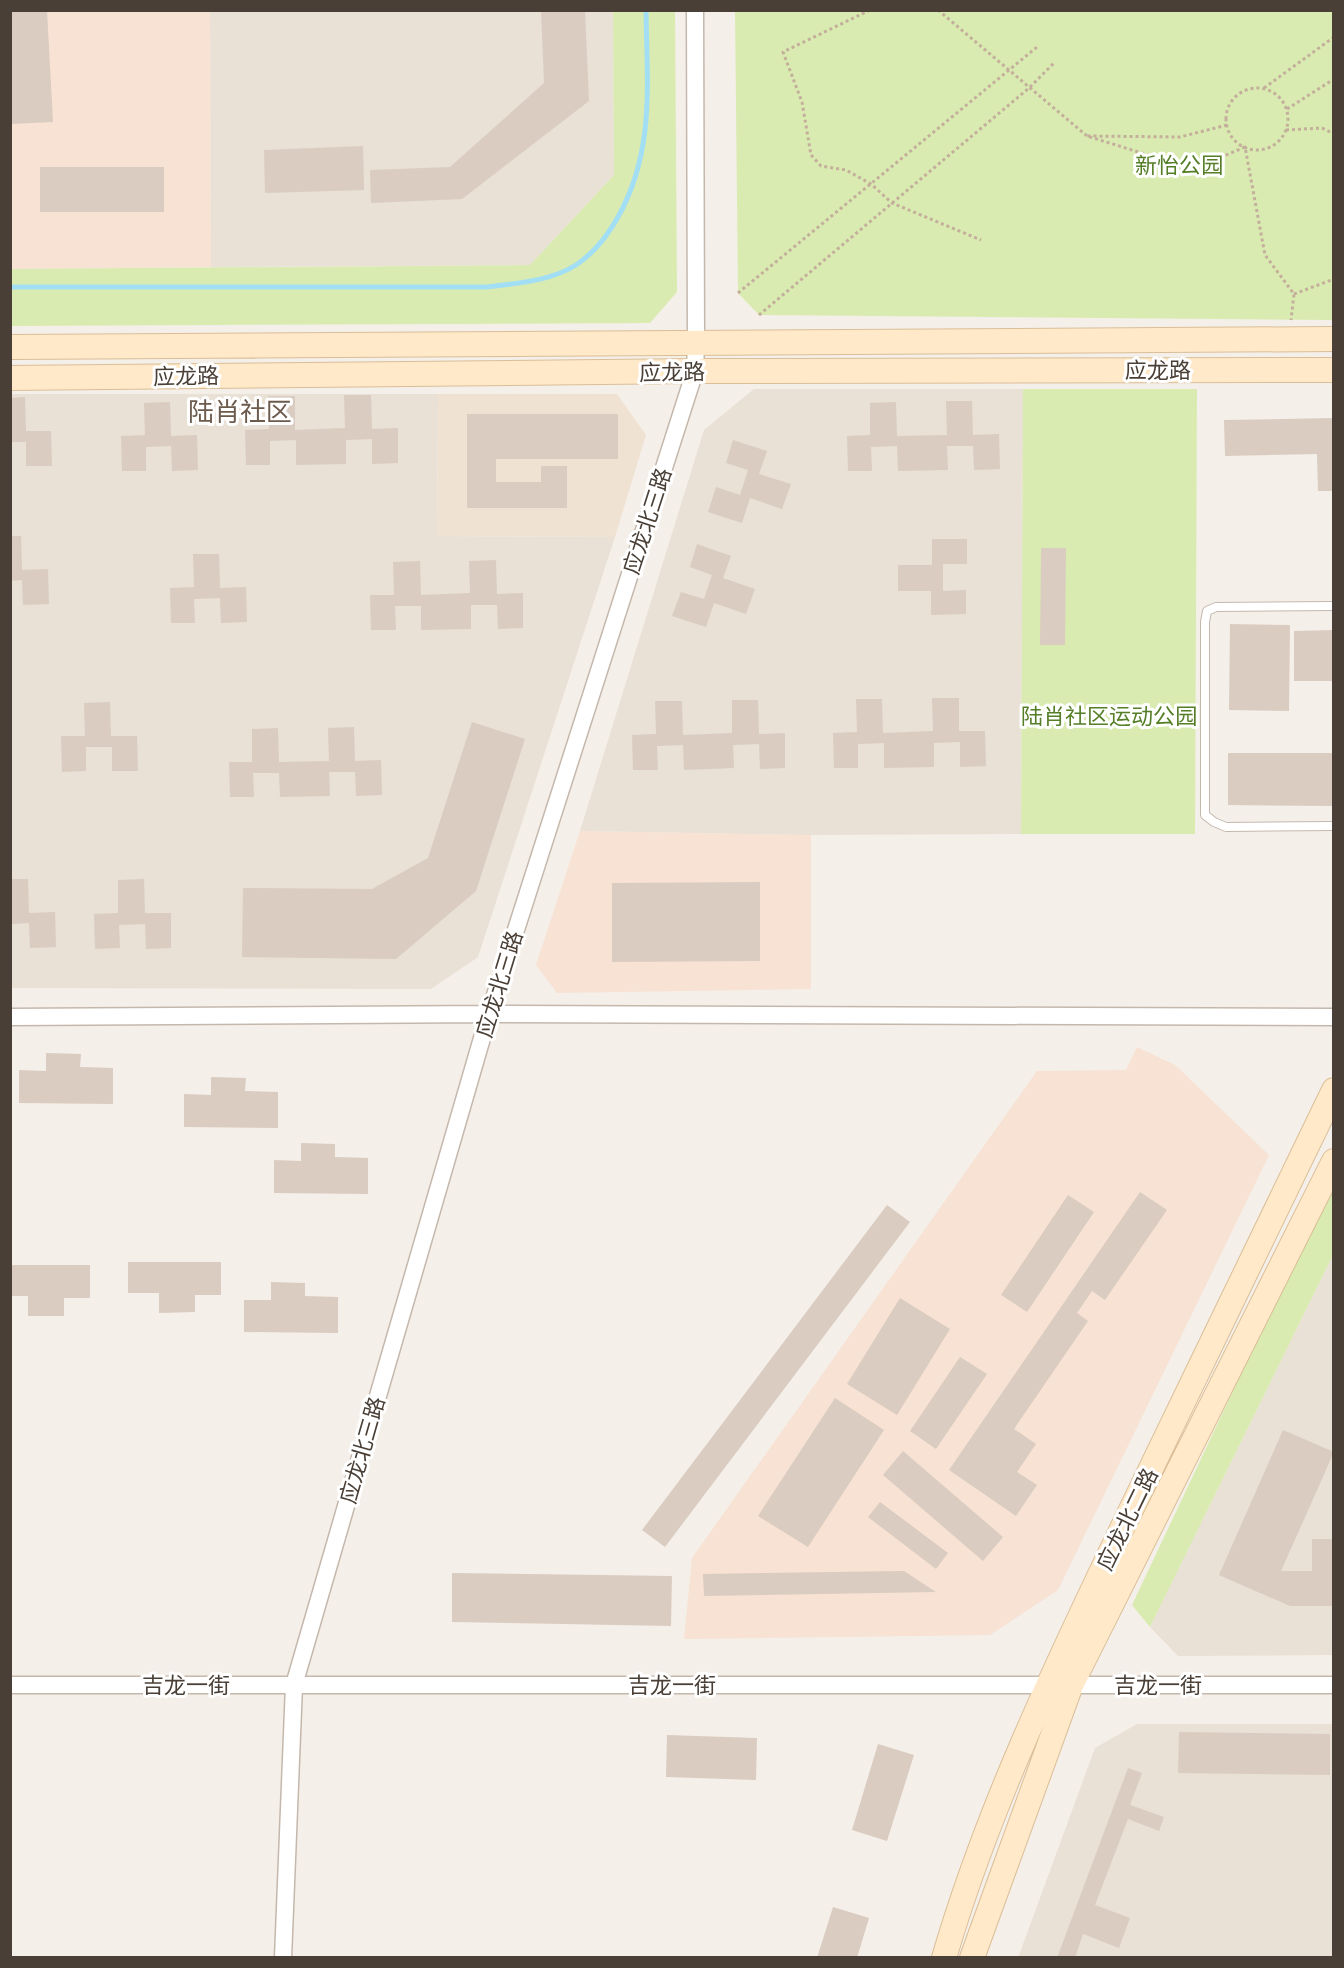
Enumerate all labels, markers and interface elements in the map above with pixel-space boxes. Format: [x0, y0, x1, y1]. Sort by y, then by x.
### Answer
park label: 新怡公园 [1135, 152, 1223, 179]
street label: 应龙路 [1125, 357, 1191, 384]
street label: 应龙路 [639, 358, 705, 387]
street label: 应龙路 [153, 362, 219, 391]
district label: 陆肖社区 [188, 397, 292, 429]
street label: 应龙北三路 [618, 465, 677, 578]
park label: 陆肖社区运动公园 [1021, 703, 1197, 730]
street label: 应龙北三路 [470, 928, 528, 1041]
street label: 应龙北三路 [334, 1394, 391, 1507]
street label: 应龙北二路 [1091, 1464, 1164, 1575]
street label: 吉龙一街 [142, 1672, 230, 1699]
street label: 吉龙一街 [628, 1672, 716, 1699]
street label: 吉龙一街 [1114, 1672, 1202, 1699]

